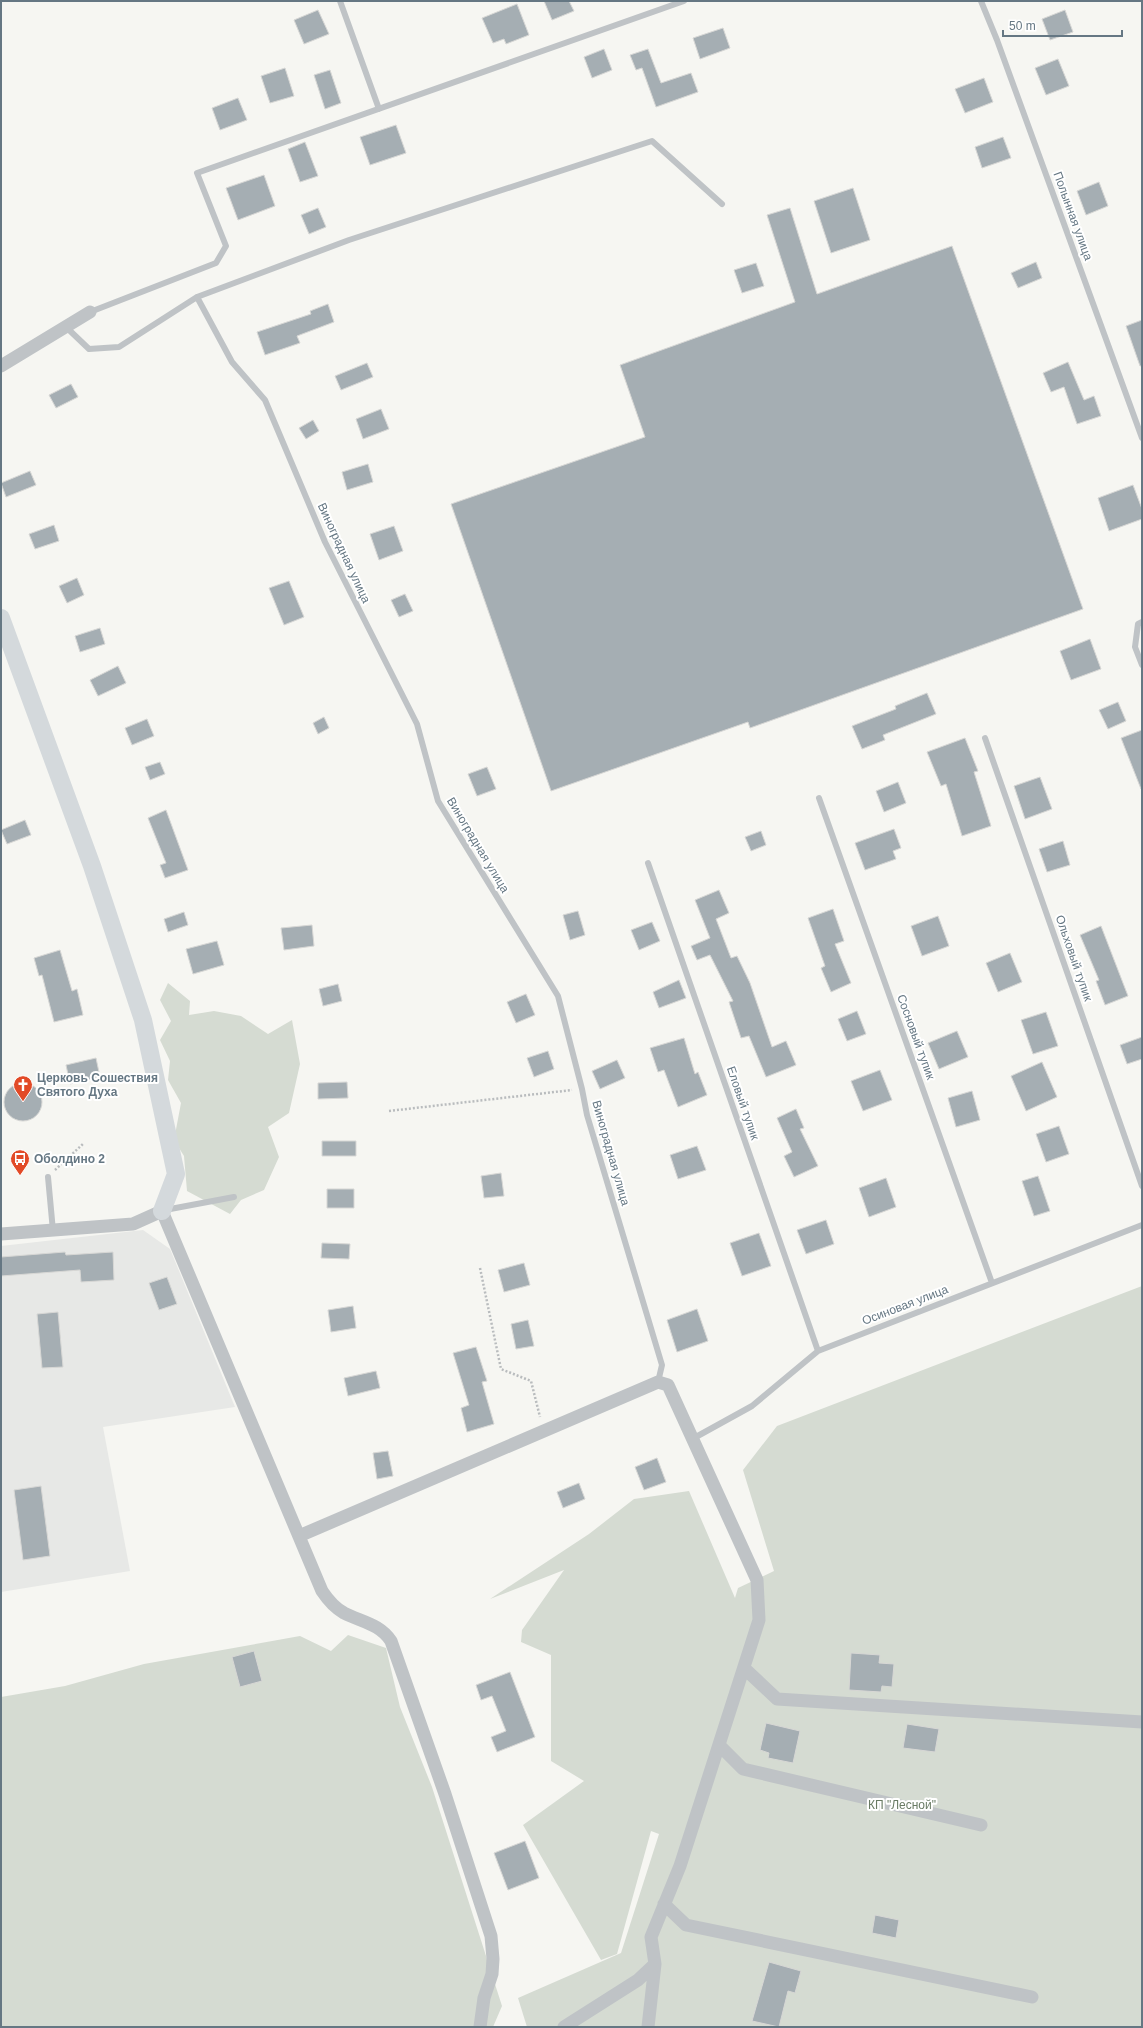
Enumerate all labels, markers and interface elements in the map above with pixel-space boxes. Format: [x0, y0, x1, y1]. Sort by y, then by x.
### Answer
scale bar [1003, 12, 1122, 38]
text: 50 m [1009, 19, 1036, 33]
street label: Полынная улица [1050, 170, 1096, 263]
street label: Виноградная улица [315, 501, 373, 606]
street label: Виноградная улица [444, 795, 512, 896]
street label: Ольховый тупик [1053, 913, 1096, 1004]
street label: Сосновый тупик [894, 992, 938, 1082]
street label: Еловый тупик [724, 1064, 762, 1142]
place label: Церковь Сошествия Святого Духа [37, 1071, 158, 1099]
church icon: Церковь Сошествия Святого Духа [12, 1074, 34, 1102]
street label: Виноградная улица [589, 1099, 633, 1208]
bus stop icon: Оболдино 2 [9, 1148, 31, 1176]
place label: Оболдино 2 [34, 1152, 105, 1166]
street label: Осиновая улица [860, 1282, 950, 1328]
park label: КП "Лесной" [868, 1798, 936, 1812]

